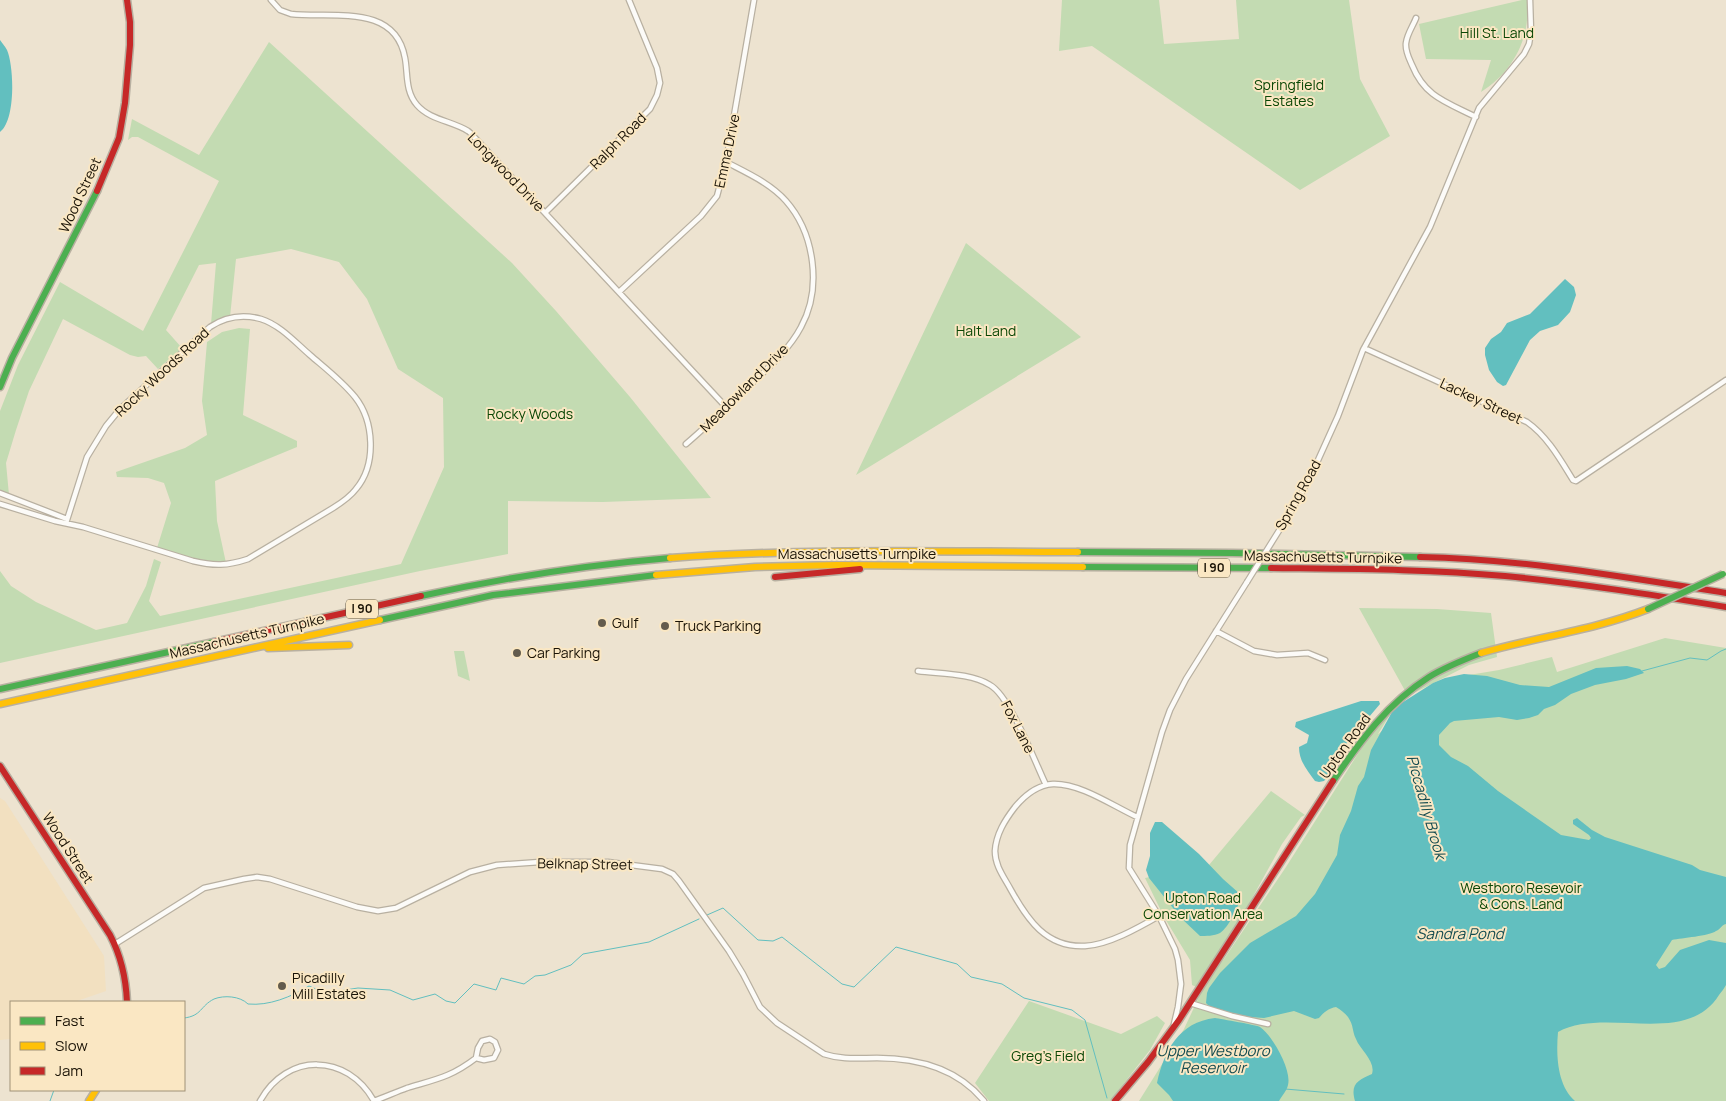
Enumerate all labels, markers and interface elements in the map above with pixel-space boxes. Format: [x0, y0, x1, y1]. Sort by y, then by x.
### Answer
park label: Hill St. Land [1460, 23, 1534, 42]
park label: Springfield Estates [1254, 75, 1324, 110]
street label: Ralph Road [585, 108, 650, 173]
street label: Emma Drive [709, 112, 744, 190]
street label: Longwood Drive [464, 128, 549, 215]
street label: Wood Street [54, 154, 105, 236]
park label: Halt Land [956, 321, 1016, 340]
street label: Rocky Woods Road [110, 323, 213, 420]
street label: Meadowland Drive [695, 339, 792, 436]
street label: Lackey Street [1437, 373, 1526, 428]
park label: Rocky Woods [487, 404, 573, 423]
street label: Spring Road [1270, 456, 1325, 533]
street label: Massachusetts Turnpike [778, 544, 936, 563]
street label: Massachusetts Turnpike [1244, 546, 1402, 567]
road number: I 90 [1198, 558, 1230, 578]
road number: I 90 [346, 600, 378, 618]
street label: Massachusetts Turnpike [168, 608, 326, 663]
place label: Gulf [612, 613, 638, 632]
place label: Truck Parking [675, 616, 761, 635]
marker: Gulf [596, 617, 608, 629]
marker: Truck Parking [659, 620, 671, 632]
place label: Car Parking [527, 643, 600, 662]
marker: Car Parking [511, 647, 523, 659]
street label: Fox Lane [997, 697, 1040, 756]
street label: Upton Road [1315, 709, 1375, 782]
water label: Piccadilly Brook [1402, 752, 1452, 864]
street label: Wood Street [38, 809, 99, 887]
street label: Belknap Street [537, 853, 633, 874]
park label: Westboro Resevoir & Cons. Land [1460, 878, 1582, 913]
park label: Upton Road Conservation Area [1143, 888, 1263, 923]
water label: Sandra Pond [1416, 923, 1506, 944]
place label: Picadilly Mill Estates [292, 968, 366, 1003]
marker: Picadilly Mill Estates [276, 980, 288, 992]
legend [10, 1001, 185, 1091]
text: Fast [55, 1010, 84, 1031]
text: Slow [55, 1035, 88, 1056]
water label: Upper Westboro Reservoir [1156, 1040, 1271, 1078]
park label: Greg's Field [1011, 1046, 1085, 1065]
text: Jam [55, 1060, 83, 1081]

